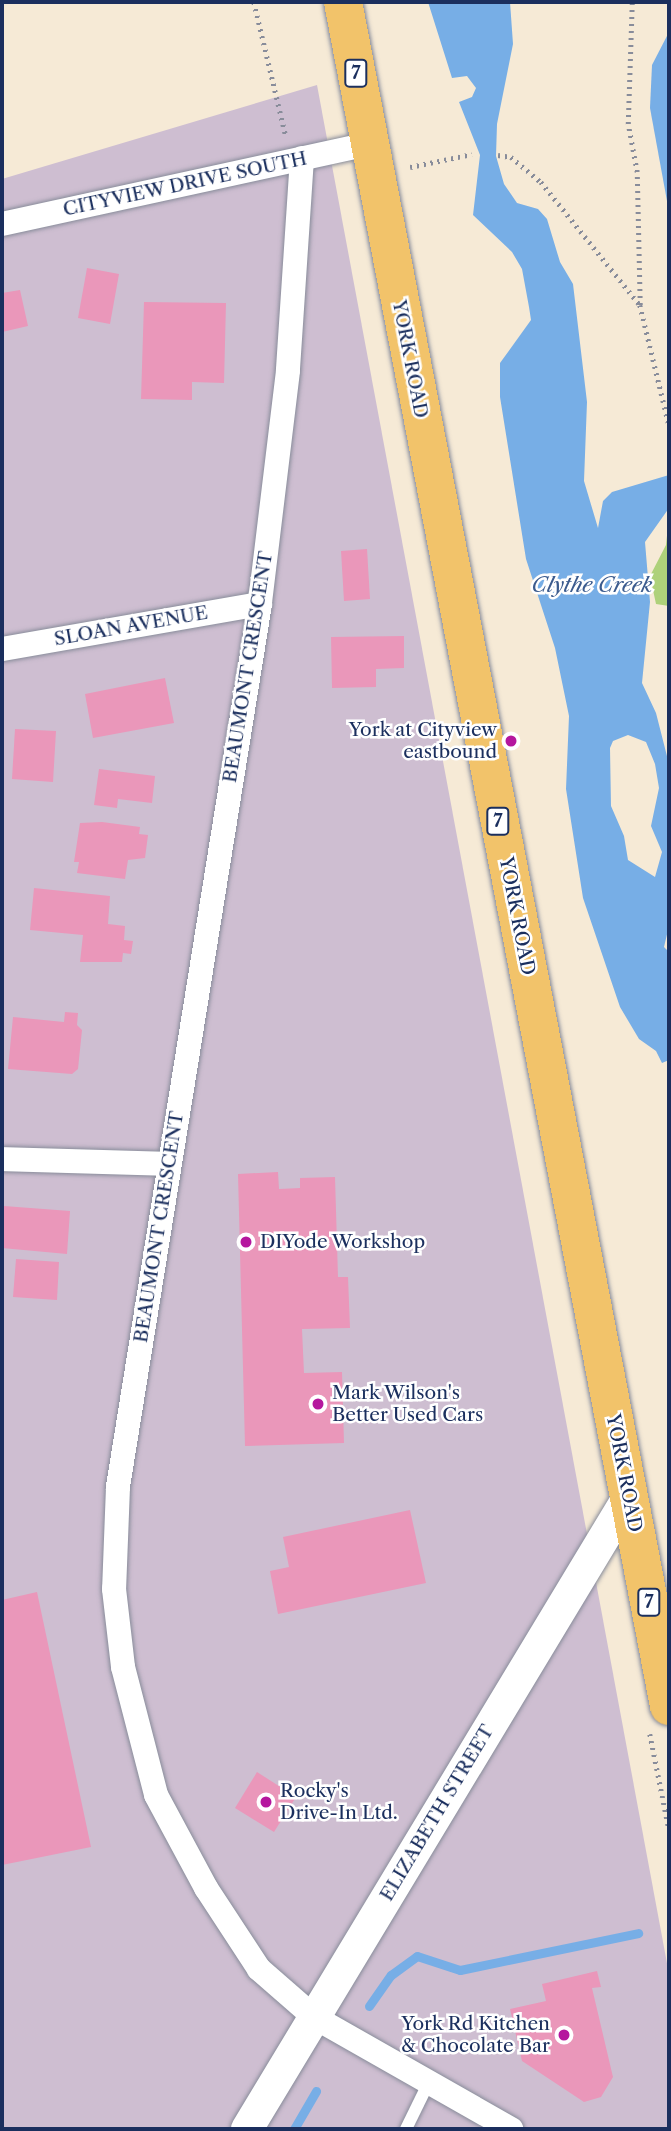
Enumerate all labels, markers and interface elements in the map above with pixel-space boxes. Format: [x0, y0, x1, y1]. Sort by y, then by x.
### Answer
road number: 7 [344, 58, 368, 88]
street label: CITYVIEW DRIVE SOUTH [61, 147, 309, 221]
street label: YORK ROAD [387, 298, 433, 420]
street label: BEAUMONT CRESCENT [218, 549, 278, 785]
water label: Clythe Creek [532, 572, 652, 598]
street label: SLOAN AVENUE [52, 601, 210, 651]
place label: York at Cityview eastbound [348, 719, 497, 763]
marker: York at Cityview eastbound [503, 733, 519, 749]
road number: 7 [486, 806, 510, 836]
street label: YORK ROAD [494, 855, 540, 977]
street label: BEAUMONT CRESCENT [129, 1109, 189, 1345]
place label: DIYode Workshop [260, 1231, 426, 1253]
marker: DIYode Workshop [238, 1234, 254, 1250]
place label: Mark Wilson's Better Used Cars [332, 1382, 484, 1426]
marker: Mark Wilson's Better Used Cars [310, 1396, 326, 1412]
street label: YORK ROAD [601, 1412, 647, 1534]
road number: 7 [637, 1588, 661, 1616]
street label: ELIZABETH STREET [375, 1721, 499, 1905]
place label: Rocky's Drive-In Ltd. [280, 1780, 398, 1824]
marker: Rocky's Drive-In Ltd. [258, 1794, 274, 1810]
place label: York Rd Kitchen & Chocolate Bar [400, 2013, 550, 2057]
marker: York Rd Kitchen & Chocolate Bar [556, 2027, 572, 2043]

